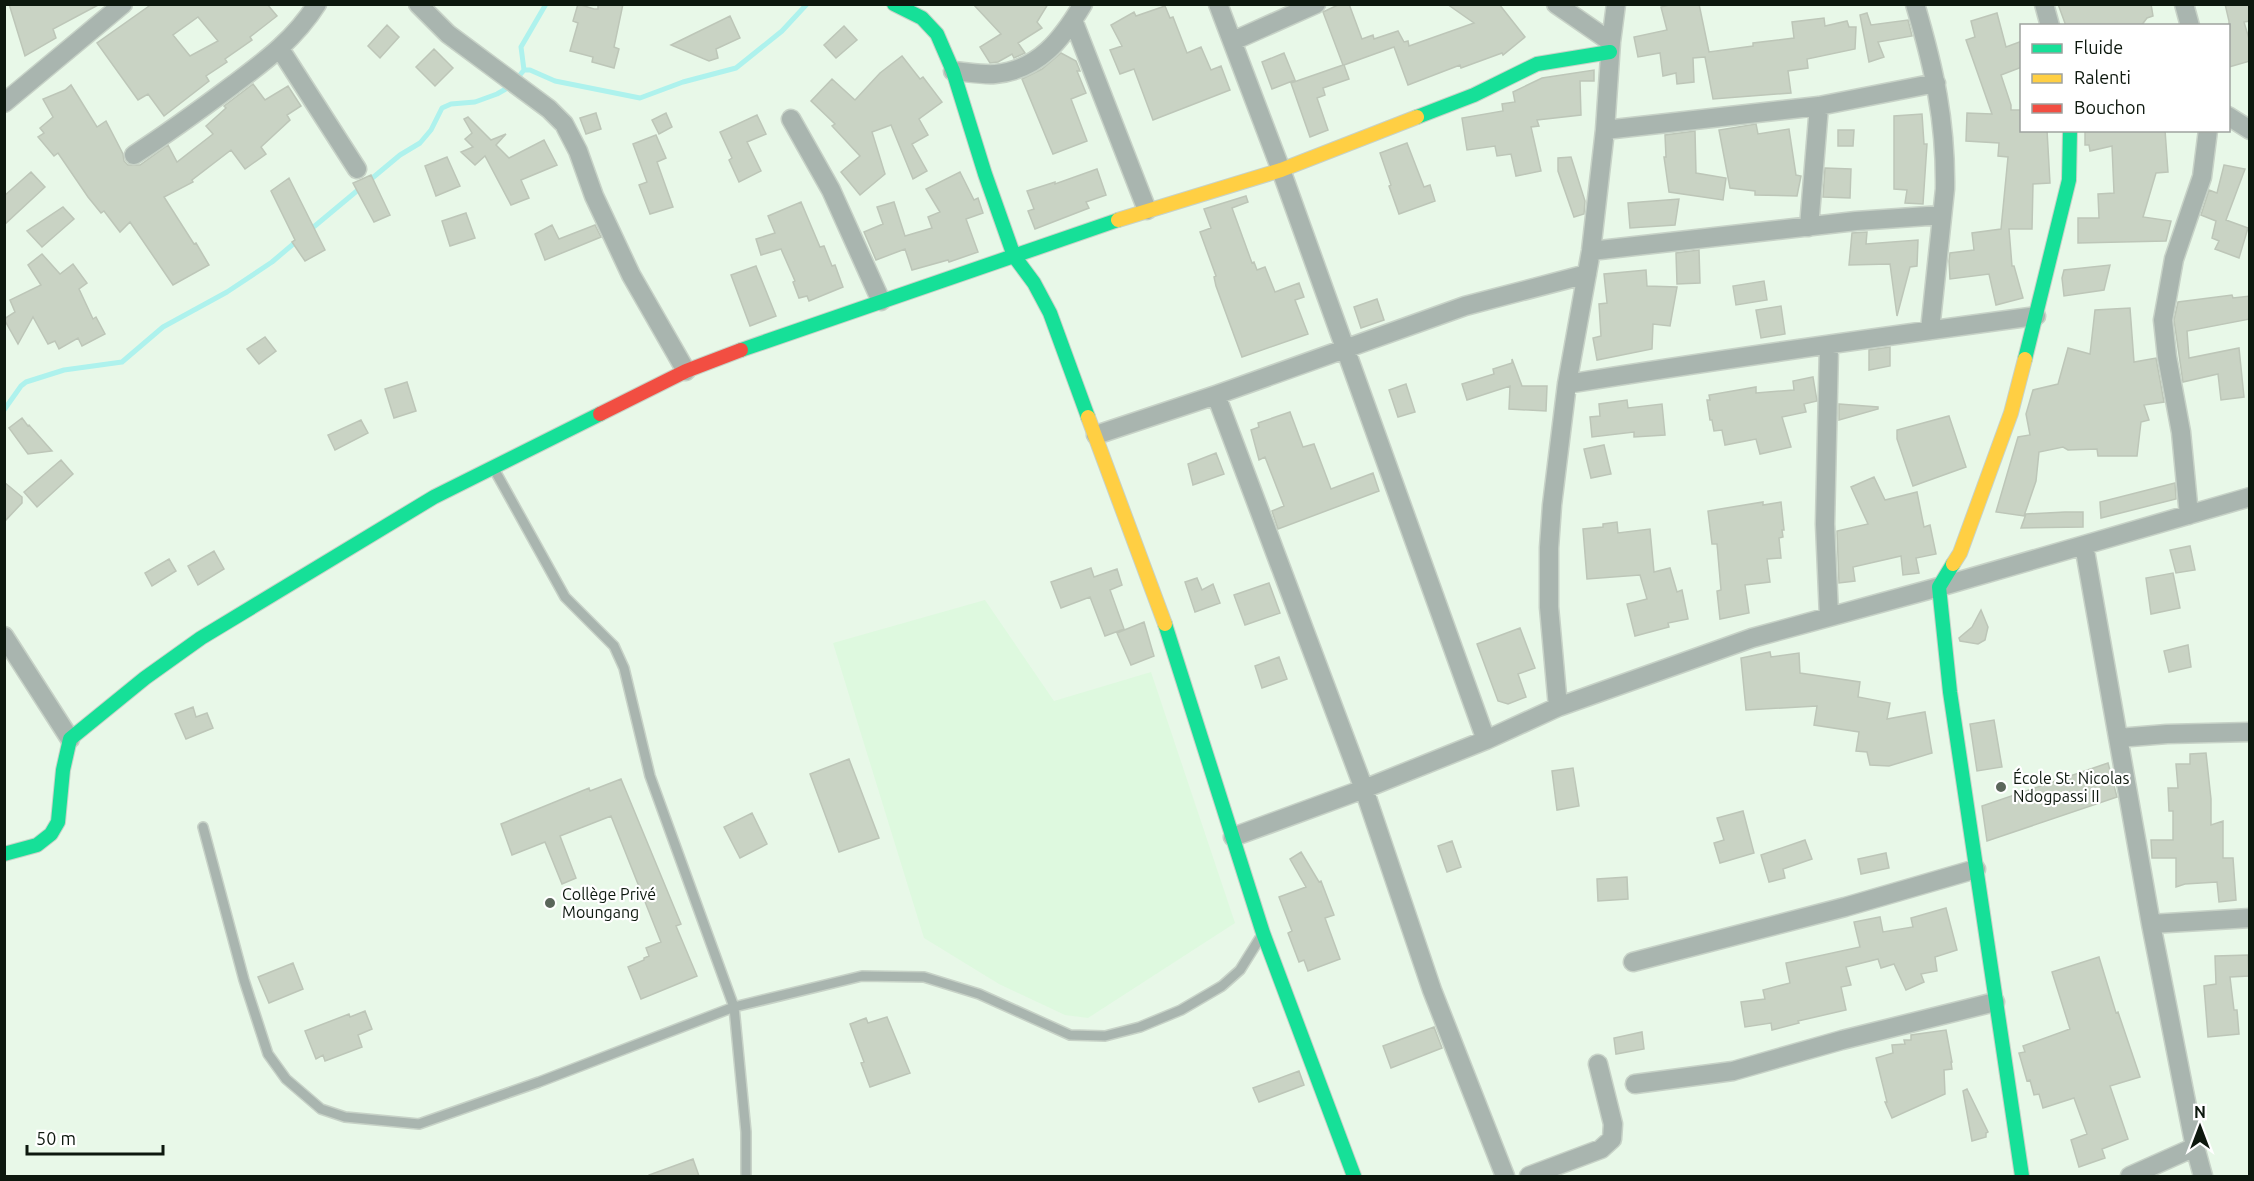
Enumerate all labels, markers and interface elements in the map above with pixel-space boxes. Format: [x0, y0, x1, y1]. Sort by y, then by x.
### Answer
legend [2020, 24, 2230, 132]
text: Fluide [2074, 37, 2123, 57]
text: Ralenti [2074, 67, 2131, 87]
text: Bouchon [2074, 97, 2146, 117]
place label: École St. Nicolas Ndogpassi II [2013, 767, 2129, 805]
marker: École St. Nicolas Ndogpassi II [1994, 780, 2008, 794]
place label: Collège Privé Moungang [562, 885, 656, 921]
marker: Collège Privé Moungang [543, 896, 557, 910]
north arrow [2170, 1097, 2230, 1157]
text: N [2194, 1103, 2206, 1121]
scale bar [27, 1118, 164, 1156]
text: 50 m [36, 1128, 76, 1148]

